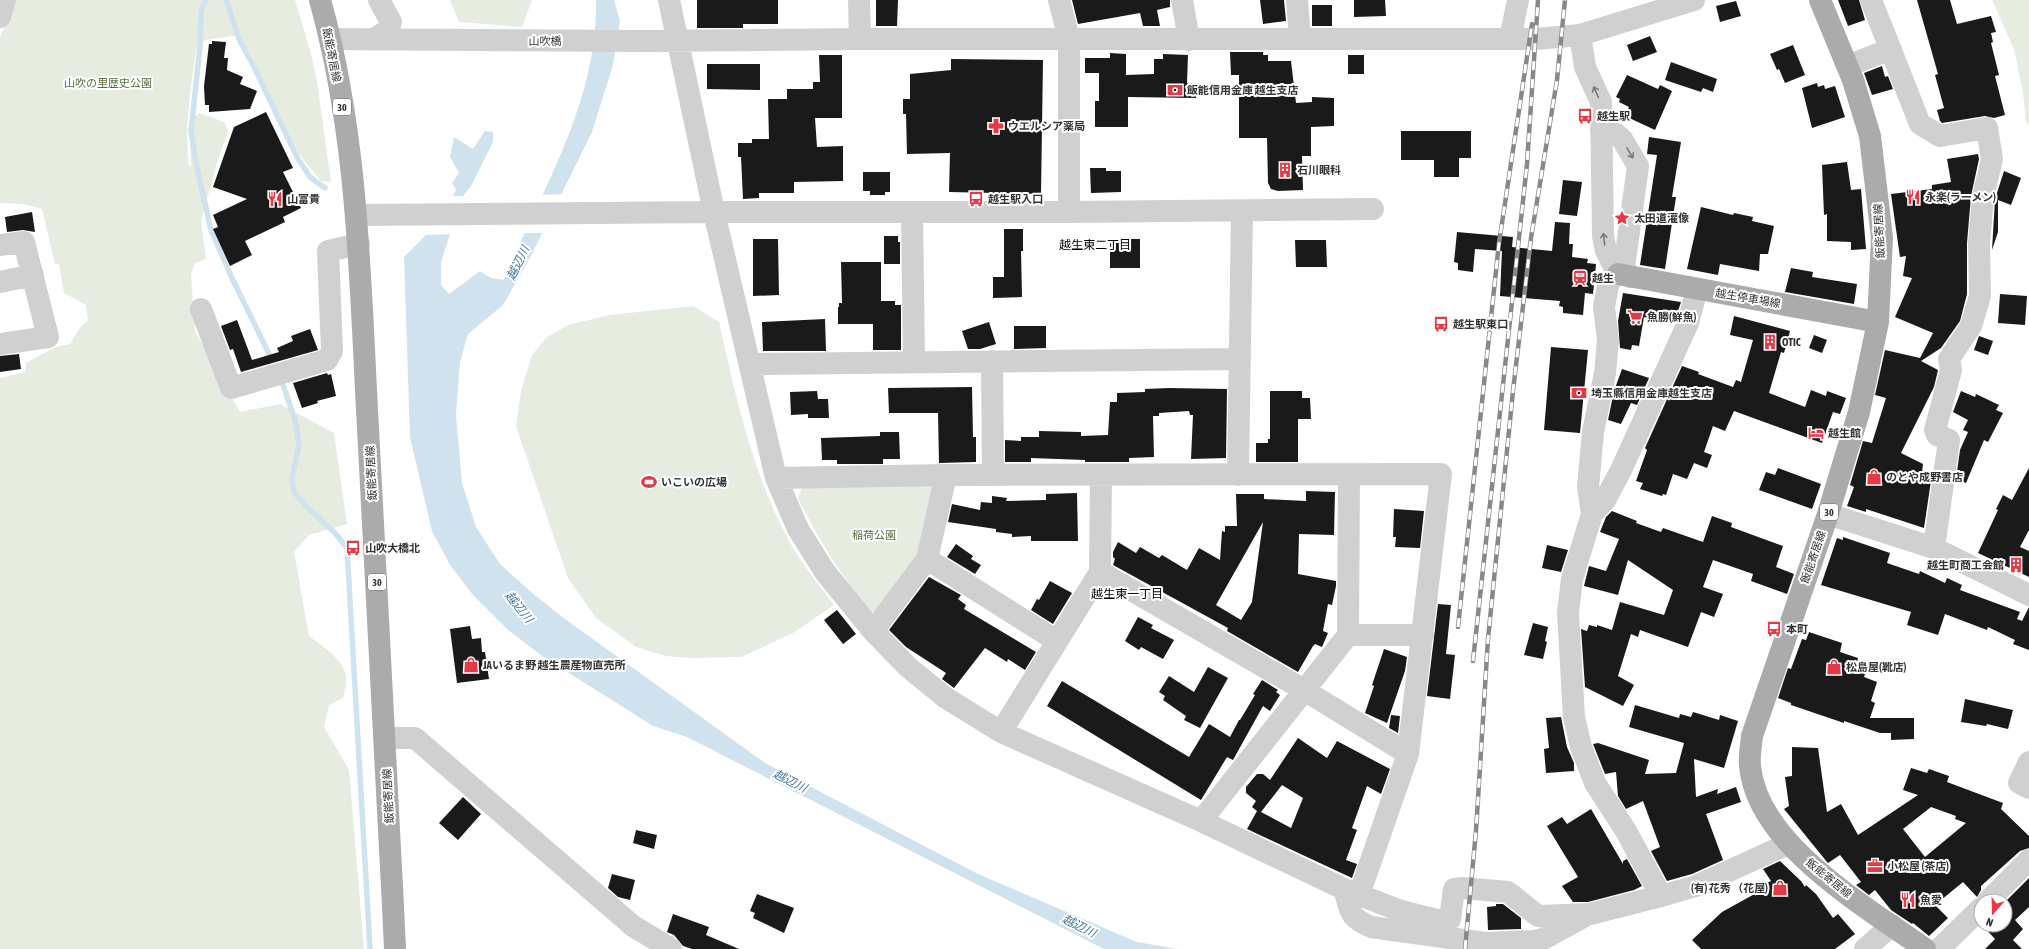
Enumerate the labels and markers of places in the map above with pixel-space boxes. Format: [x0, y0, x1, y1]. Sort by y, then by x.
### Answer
bank icon: 飯能信用金庫 越生支店 [1166, 81, 1184, 99]
place label: 飯能信用金庫 越生支店 [1186, 84, 1299, 96]
bus stop icon: 越生駅 [1576, 107, 1594, 125]
place label: 越生駅 [1597, 110, 1630, 122]
pharmacy icon: ウエルシア薬局 [987, 117, 1005, 135]
place label: ウエルシア薬局 [1008, 120, 1085, 132]
building icon: 石川眼科 [1276, 161, 1294, 179]
place label: 石川眼科 [1297, 164, 1341, 176]
restaurant icon: 永楽(ラーメン) [1904, 188, 1922, 206]
restaurant icon: 山富貴 [266, 190, 284, 208]
bus stop icon: 越生駅入口 [967, 190, 985, 208]
place label: 永楽(ラーメン) [1925, 191, 1996, 203]
place label: 山富貴 [287, 193, 320, 205]
place label: 越生駅入口 [988, 193, 1043, 205]
place icon: 太田道灌像 [1613, 209, 1631, 227]
place label: 太田道灌像 [1634, 212, 1689, 224]
station icon: 越生 [1571, 269, 1589, 287]
place label: 越生 [1592, 272, 1614, 284]
supermarket icon: 魚勝(鮮魚) [1626, 308, 1644, 326]
place label: 魚勝(鮮魚) [1647, 311, 1697, 323]
bus stop icon: 越生駅東口 [1432, 315, 1450, 333]
place label: 越生駅東口 [1453, 318, 1508, 330]
building icon: OTIC [1761, 333, 1779, 351]
place label: OTIC [1782, 336, 1801, 348]
bank icon: 埼玉縣信用金庫越生支店 [1570, 384, 1588, 402]
place label: 埼玉縣信用金庫越生支店 [1591, 387, 1712, 399]
hotel icon: 越生館 [1807, 424, 1825, 442]
place label: 越生館 [1828, 427, 1861, 439]
shop icon: のとや成野書店 [1865, 468, 1883, 486]
place label: のとや成野書店 [1886, 471, 1963, 483]
sports icon: いこいの広場 [640, 473, 658, 491]
place label: いこいの広場 [661, 476, 727, 488]
bus stop icon: 山吹大橋北 [344, 539, 362, 557]
place label: 山吹大橋北 [365, 542, 420, 554]
building icon: 越生町商工会館 [2007, 556, 2025, 574]
place label: 越生町商工会館 [1927, 559, 2004, 571]
bus stop icon: 本町 [1765, 620, 1783, 638]
place label: 本町 [1786, 623, 1808, 635]
shop icon: JAいるま野 越生農産物直売所 [462, 656, 480, 674]
shop icon: 松島屋(靴店) [1825, 658, 1843, 676]
place label: JAいるま野 越生農産物直売所 [482, 659, 625, 671]
place label: 松島屋(靴店) [1846, 661, 1907, 673]
office icon: 小松屋 (茶店) [1866, 857, 1884, 875]
place label: 小松屋 (茶店) [1887, 860, 1949, 872]
shop icon: (有) 花秀 （花屋) [1771, 879, 1789, 897]
place label: (有) 花秀 （花屋) [1691, 882, 1768, 894]
restaurant icon: 魚愛 [1899, 891, 1917, 909]
place label: 魚愛 [1920, 894, 1942, 906]

